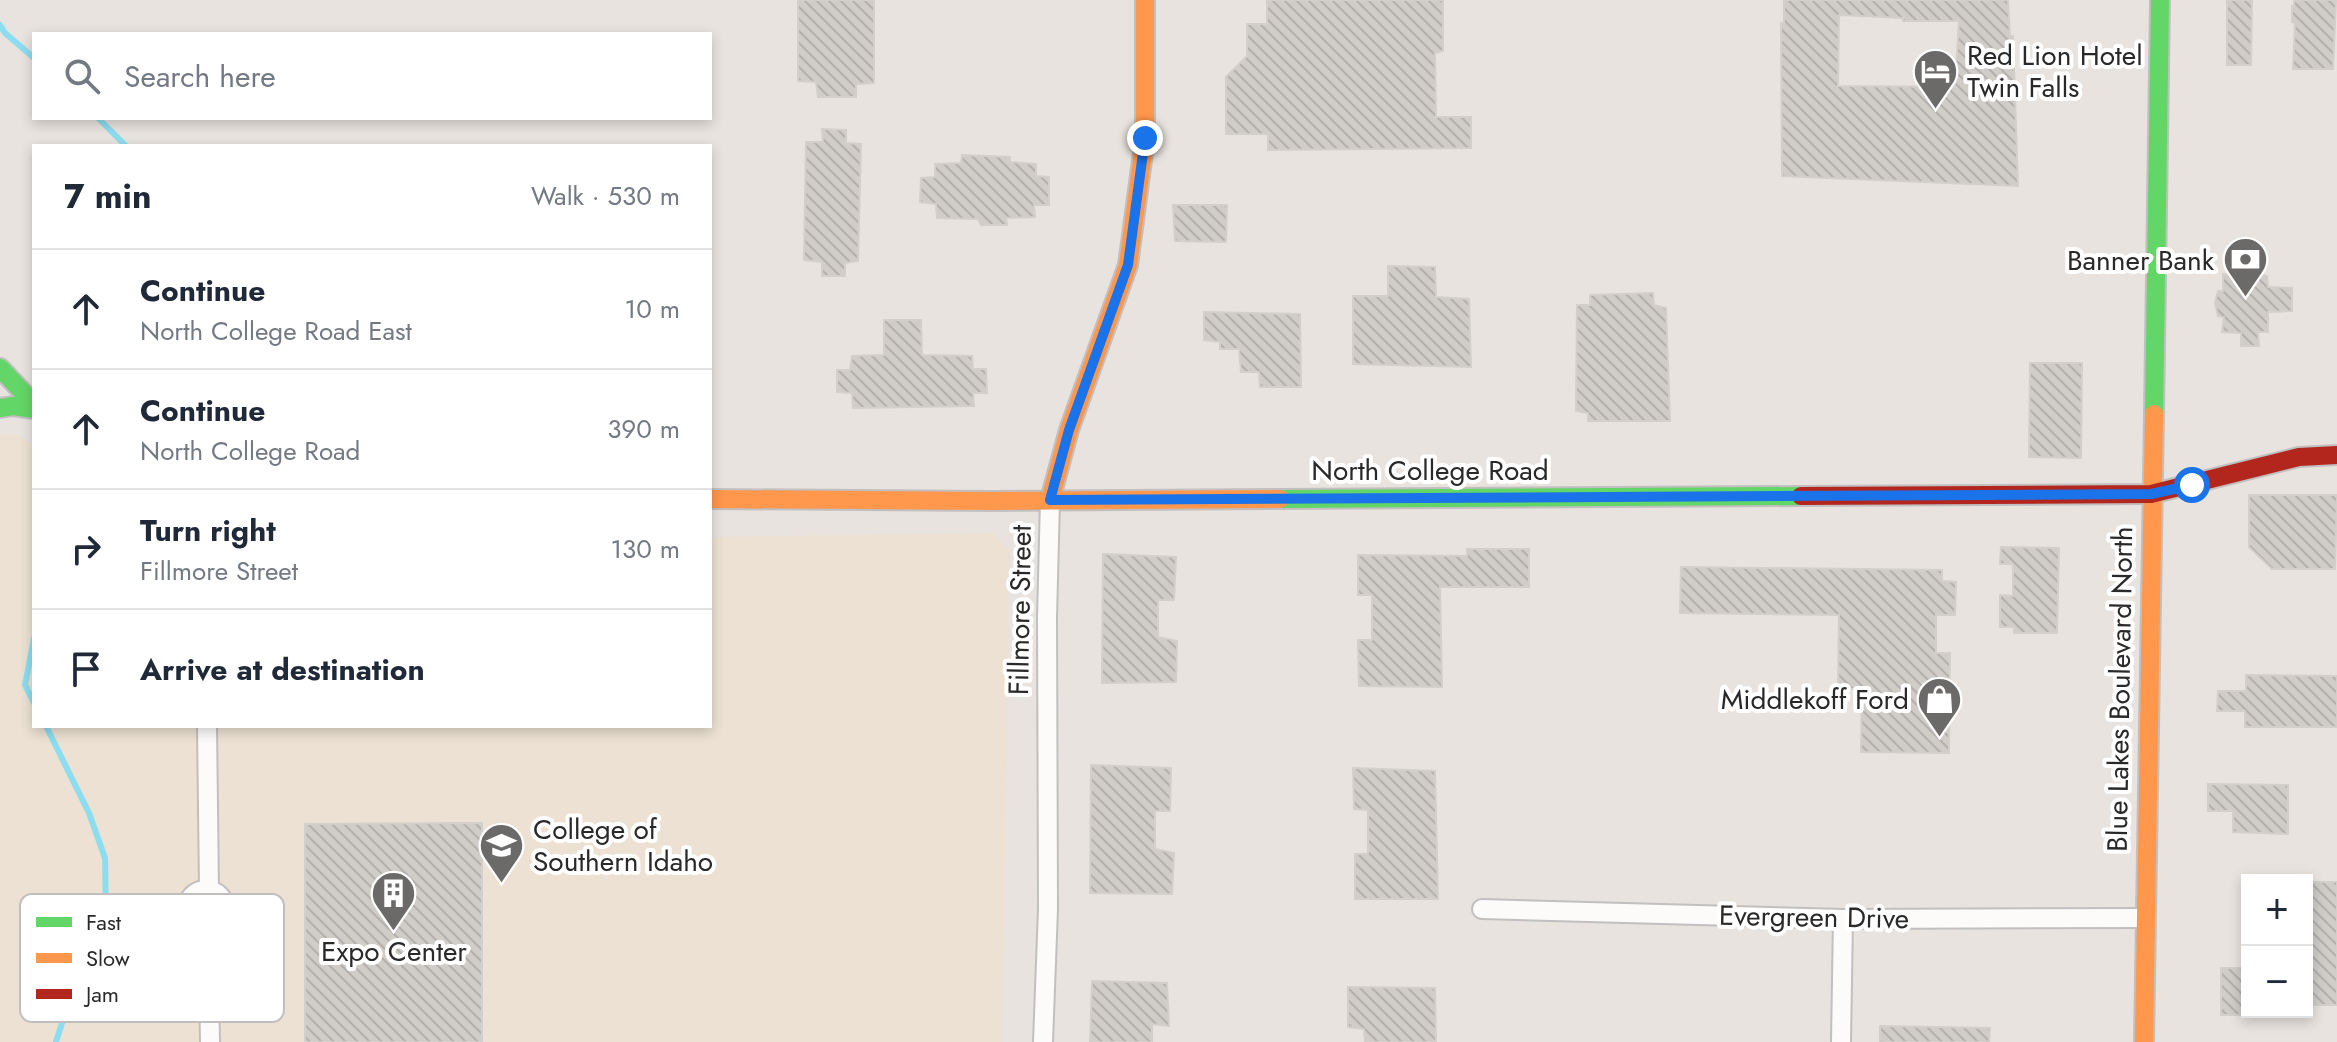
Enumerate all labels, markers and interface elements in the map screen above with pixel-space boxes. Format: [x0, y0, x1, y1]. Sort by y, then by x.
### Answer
search box [32, 32, 712, 120]
place label: Red Lion Hotel Twin Falls [1967, 35, 2143, 108]
hotel icon: Red Lion Hotel Twin Falls [1912, 47, 1960, 110]
icon: search [60, 54, 104, 98]
text: Search here [124, 55, 276, 98]
route end [1127, 120, 1163, 156]
text: 7 min [64, 172, 152, 221]
text: Walk · 530 m [531, 177, 680, 215]
bank icon: Banner Bank [2221, 236, 2269, 299]
place label: Banner Bank [2067, 240, 2215, 281]
text: Continue [140, 269, 266, 312]
icon: ahead [64, 287, 108, 331]
text: 10 m [625, 290, 680, 328]
text: North College Road East [140, 312, 412, 350]
text: Continue [140, 389, 266, 432]
icon: ahead [64, 407, 108, 451]
text: 390 m [607, 410, 680, 448]
text: North College Road [140, 432, 360, 470]
street label: North College Road [1311, 450, 1549, 491]
route start [2174, 467, 2210, 503]
text: Turn right [140, 509, 276, 552]
street label: Fillmore Street [998, 524, 1042, 695]
street label: Blue Lakes Boulevard North [2097, 526, 2143, 852]
icon: right [64, 527, 108, 571]
text: 130 m [610, 530, 680, 568]
text: Fillmore Street [140, 552, 298, 590]
icon: arrive [64, 647, 108, 691]
text: Arrive at destination [140, 648, 425, 691]
shop icon: Middlekoff Ford [1916, 675, 1964, 738]
place label: Middlekoff Ford [1721, 679, 1909, 720]
place label: College of Southern Idaho [533, 809, 713, 882]
school or university icon: College of Southern Idaho [478, 821, 526, 884]
building icon: Expo Center [370, 870, 418, 933]
map controls [2241, 874, 2313, 1018]
button: + [2241, 874, 2313, 946]
legend [20, 894, 284, 1022]
street label: Evergreen Drive [1719, 895, 1909, 939]
text: Fast [86, 906, 122, 938]
place label: Expo Center [321, 931, 467, 972]
text: Slow [86, 942, 130, 974]
button: − [2241, 946, 2313, 1018]
text: Jam [83, 978, 119, 1010]

